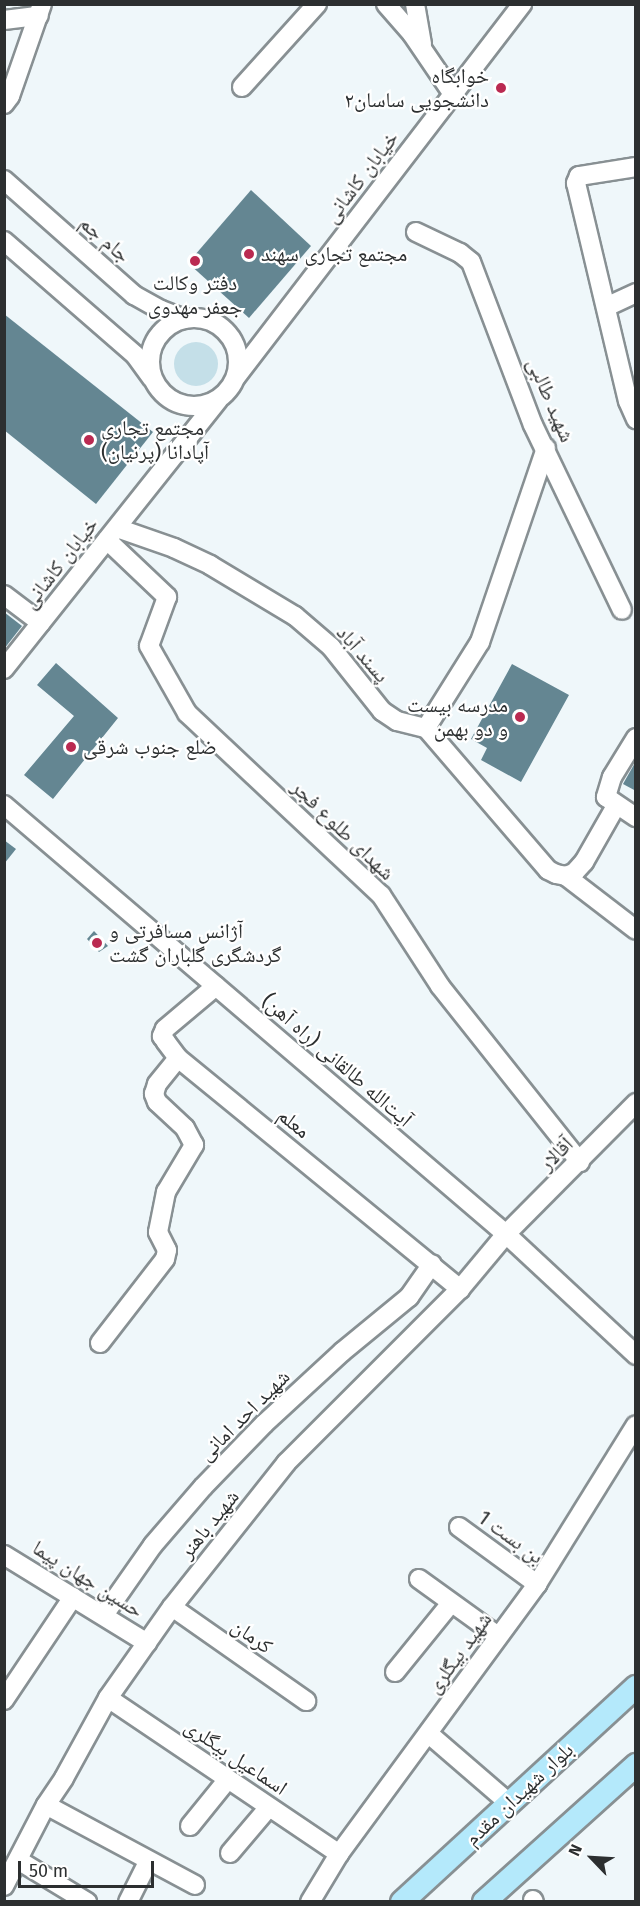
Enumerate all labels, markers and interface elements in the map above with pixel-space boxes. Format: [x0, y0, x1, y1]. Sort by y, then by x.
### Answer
place label: خوابگاه دانشجویی ساسان۲ [345, 63, 489, 113]
marker: خوابگاه دانشجویی ساسان۲ [494, 81, 508, 95]
street label: خیابان کاشانی [318, 126, 404, 228]
street label: جام جم [74, 210, 136, 268]
place label: مجتمع تجاری سهند [261, 241, 407, 267]
marker: مجتمع تجاری سهند [242, 247, 256, 261]
marker: دفتر وکالت جعفر مهدوی [188, 254, 202, 268]
place label: دفتر وکالت جعفر مهدوی [148, 270, 242, 320]
street label: شهید طالبی [522, 354, 580, 446]
place label: مجتمع تجاری آپادانا (پرنیان) [101, 415, 209, 465]
marker: مجتمع تجاری آپادانا (پرنیان) [82, 433, 96, 447]
street label: خیابان کاشانی [17, 512, 103, 614]
street label: پسند آباد [331, 620, 395, 688]
place label: مدرسه بیست و دو بهمن [407, 692, 508, 742]
marker: مدرسه بیست و دو بهمن [513, 710, 527, 724]
place label: ضلع جنوب شرقی [83, 734, 217, 760]
marker: ضلع جنوب شرقی [64, 740, 78, 754]
street label: شهدای طلوع فجر [286, 775, 400, 885]
place label: آژانس مسافرتی و گردشگری گلباران گشت [109, 918, 281, 968]
marker: آژانس مسافرتی و گردشگری گلباران گشت [90, 936, 104, 950]
street label: (راه آهن) آیت‌الله طالقانی [257, 988, 417, 1132]
street label: معلم [273, 1102, 315, 1144]
street label: آقالار [534, 1132, 578, 1176]
street label: شهید احد امانی [193, 1364, 295, 1466]
street label: شهید باهنر [174, 1484, 244, 1564]
street label: بن بست 1 [473, 1505, 549, 1569]
street label: حسین جهان پیما [28, 1535, 148, 1623]
street label: شهید بیگلری [421, 1607, 497, 1699]
street label: کرمان [227, 1613, 277, 1659]
street label: اسماعیل بیگلری [180, 1713, 292, 1801]
street label: بلوار شهیدان مقدم [459, 1737, 579, 1851]
north arrow [562, 1828, 622, 1888]
text: N [564, 1841, 586, 1859]
scale bar [21, 1849, 158, 1887]
text: 50 m [29, 1860, 68, 1882]

